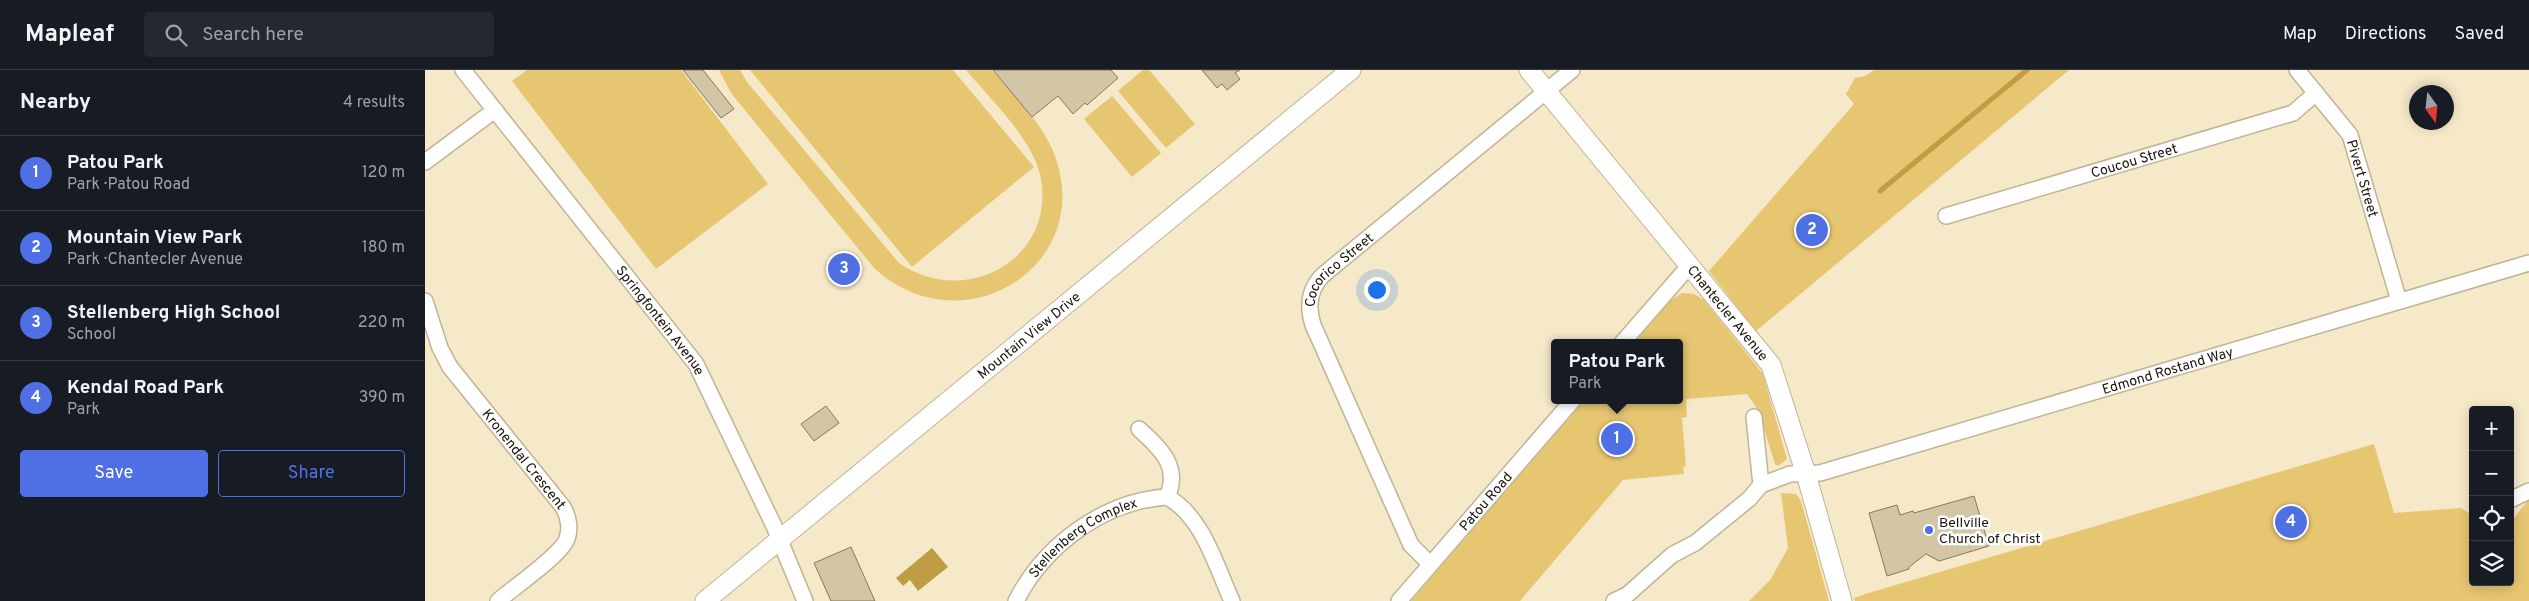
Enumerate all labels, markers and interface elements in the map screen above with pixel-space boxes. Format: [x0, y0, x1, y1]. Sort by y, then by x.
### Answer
search box [144, 12, 494, 57]
text: Mapleaf [25, 20, 114, 50]
icon: search [162, 21, 190, 49]
text: Search here [202, 23, 304, 47]
text: Map [2283, 23, 2317, 46]
text: Directions [2345, 23, 2427, 46]
text: Saved [2455, 23, 2504, 46]
north arrow [2409, 85, 2454, 130]
text: Nearby [20, 89, 91, 116]
text: 4 results [343, 93, 405, 113]
street label: Pivert Street [2342, 138, 2381, 219]
street label: Coucou Street [2089, 141, 2180, 183]
text: Patou Park [67, 151, 164, 175]
text: 1 [33, 163, 39, 183]
text: 120 m [362, 163, 405, 183]
text: Park · Patou Road [67, 175, 190, 195]
pin: 2 [1796, 211, 1828, 249]
text: Mountain View Park [67, 226, 243, 250]
street label: Cocorico Street [1303, 230, 1377, 308]
text: 2 [31, 238, 41, 258]
text: 180 m [362, 238, 405, 258]
text: Park · Chantecler Avenue [67, 250, 243, 270]
pin: 3 [828, 250, 860, 288]
street label: Chantecler Avenue [1683, 262, 1771, 365]
street label: Springfontein Avenue [611, 263, 707, 378]
your location [1364, 277, 1390, 303]
street label: Mountain View Drive [975, 289, 1085, 383]
text: Stellenberg High School [67, 301, 280, 325]
text: 3 [31, 313, 41, 333]
text: 220 m [358, 313, 405, 333]
text: School [67, 325, 116, 345]
popup [1551, 339, 1683, 404]
street label: Edmond Rostand Way [2100, 344, 2235, 399]
text: Patou Park [1569, 350, 1665, 374]
text: Park [1569, 374, 1602, 394]
text: Kendal Road Park [67, 376, 224, 400]
text: 4 [31, 388, 41, 408]
text: 390 m [359, 388, 405, 408]
text: Park [67, 400, 100, 420]
street label: Kronendal Crescent [478, 406, 569, 514]
map controls [2469, 406, 2514, 586]
button: + [2469, 406, 2514, 451]
pin: 1 [1601, 420, 1633, 458]
button: Save [20, 450, 208, 497]
button: Share [218, 450, 405, 497]
button: − [2469, 451, 2514, 496]
street label: Patou Road [1456, 469, 1517, 535]
street label: Stellenberg Complex [1026, 495, 1139, 582]
button: locate [2469, 496, 2514, 541]
pin: 4 [2275, 503, 2307, 541]
place label: Bellville Church of Christ [1939, 515, 2041, 548]
marker: Bellville Church of Christ [1923, 524, 1935, 536]
button: layers [2469, 541, 2514, 586]

